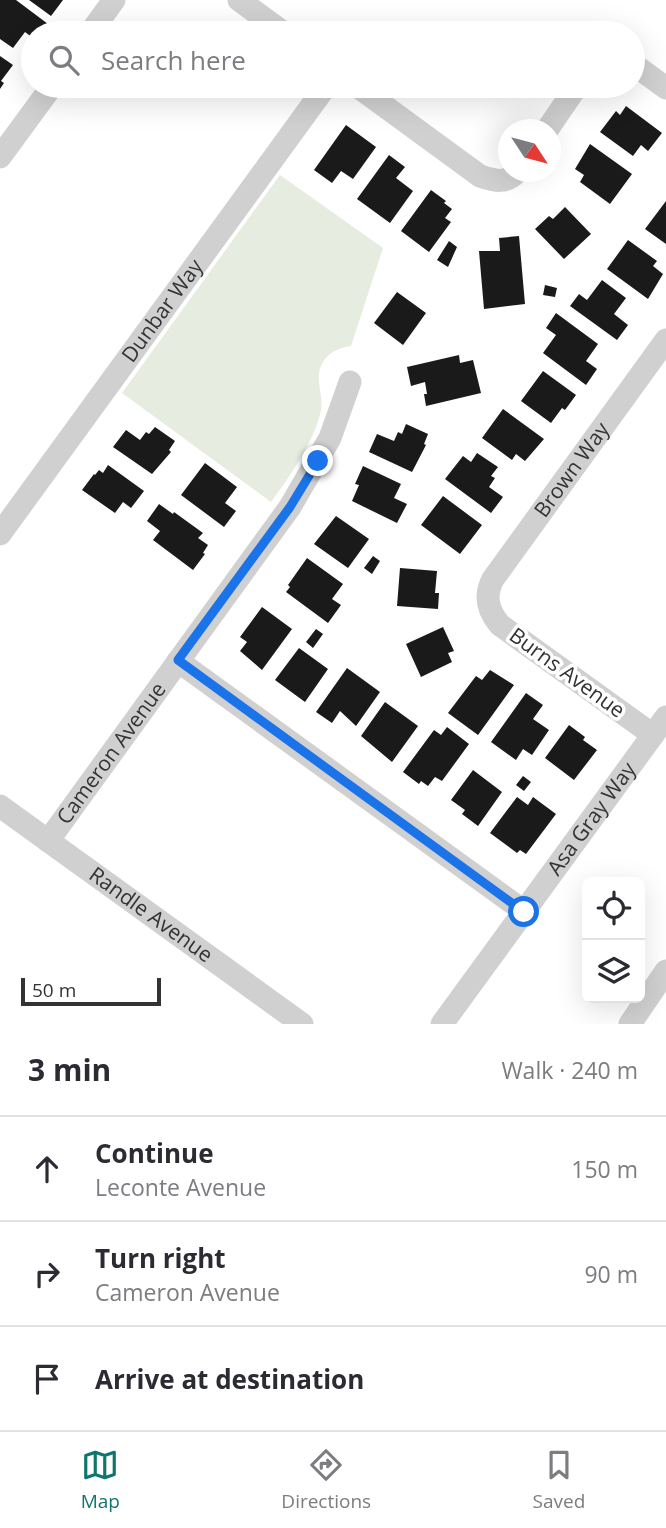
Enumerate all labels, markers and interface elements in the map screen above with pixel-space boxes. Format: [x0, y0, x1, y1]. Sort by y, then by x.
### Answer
search box [21, 21, 645, 98]
icon: search [45, 41, 83, 79]
text: Search here [101, 42, 246, 78]
north arrow [498, 119, 561, 182]
street label: Dunbar Way [115, 253, 209, 367]
street label: Brown Way [527, 416, 615, 523]
route end [302, 445, 333, 476]
street label: Burns Avenue [504, 621, 631, 724]
street label: Cameron Avenue [50, 676, 171, 830]
street label: Asa Gray Way [540, 756, 642, 880]
street label: Randle Avenue [84, 860, 219, 968]
map controls [582, 877, 645, 1003]
button: locate [582, 877, 645, 940]
route start [508, 896, 539, 927]
button: layers [582, 940, 645, 1003]
scale bar [21, 975, 161, 1007]
text: 50 m [32, 977, 76, 1003]
text: 3 min [28, 1049, 111, 1090]
text: Walk · 240 m [501, 1054, 638, 1086]
text: Continue [95, 1135, 214, 1171]
icon: ahead [28, 1150, 66, 1188]
text: 150 m [571, 1153, 638, 1185]
text: Leconte Avenue [95, 1171, 266, 1203]
text: Turn right [95, 1240, 226, 1276]
icon: right [28, 1255, 66, 1293]
text: 90 m [584, 1258, 638, 1290]
text: Cameron Avenue [95, 1276, 280, 1308]
icon: arrive [28, 1360, 66, 1398]
text: Arrive at destination [95, 1361, 364, 1397]
tab: Map [81, 1446, 120, 1514]
tab: Directions [281, 1446, 371, 1514]
tab: Saved [533, 1446, 585, 1514]

